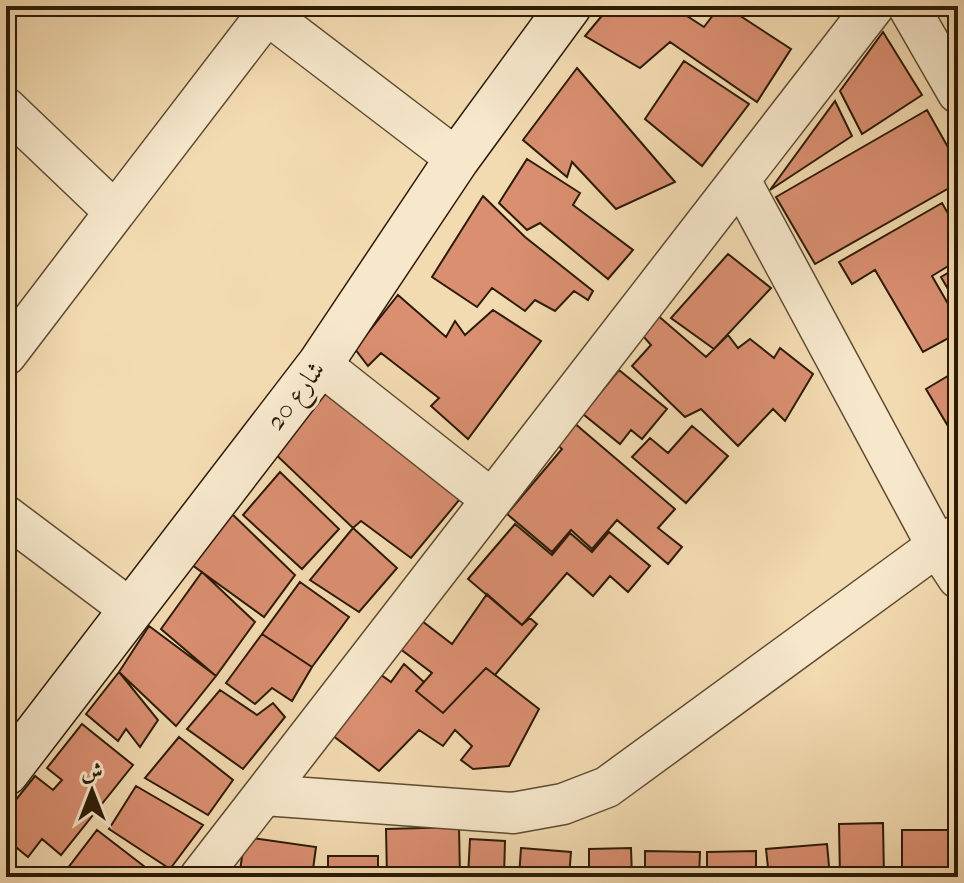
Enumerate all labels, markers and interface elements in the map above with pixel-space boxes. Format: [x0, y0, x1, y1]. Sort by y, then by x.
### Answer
street label: شارع 20 [259, 355, 336, 440]
north arrow [52, 751, 132, 831]
text: ش [81, 759, 103, 785]

